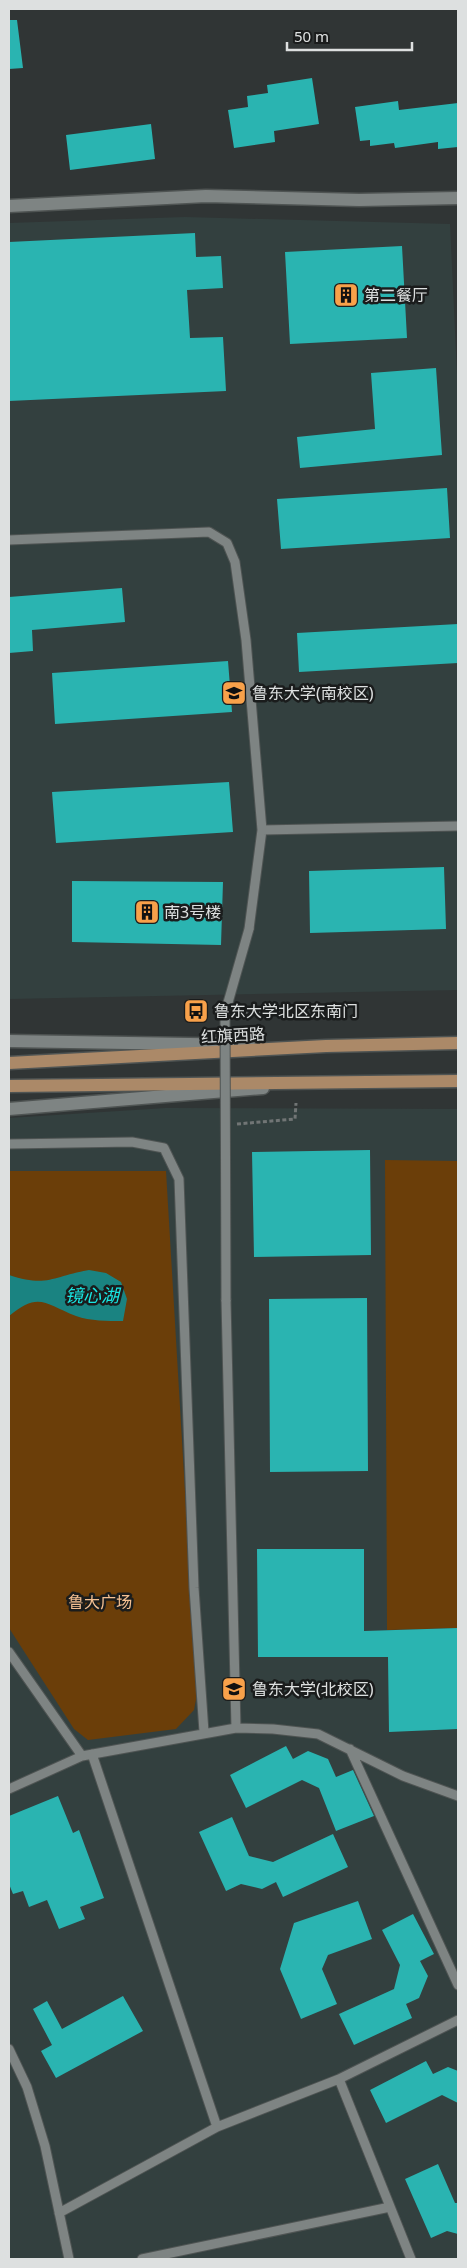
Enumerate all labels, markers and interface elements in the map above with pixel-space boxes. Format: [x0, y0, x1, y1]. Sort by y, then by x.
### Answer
scale bar [287, 20, 412, 52]
text: 50 m [294, 26, 329, 46]
building icon: 第二餐厅 [333, 282, 359, 308]
place label: 第二餐厅 [364, 284, 428, 306]
school or university icon: 鲁东大学(南校区) [221, 680, 247, 706]
place label: 鲁东大学(南校区) [252, 682, 374, 704]
building icon: 南3号楼 [134, 899, 160, 925]
place label: 南3号楼 [164, 901, 221, 923]
bus stop icon: 鲁东大学北区东南门 [183, 998, 209, 1024]
place label: 鲁东大学北区东南门 [214, 1000, 358, 1022]
street label: 红旗西路 [200, 1022, 266, 1048]
water label: 镜心湖 [65, 1283, 122, 1307]
park label: 鲁大广场 [68, 1591, 132, 1613]
school or university icon: 鲁东大学(北校区) [221, 1676, 247, 1702]
place label: 鲁东大学(北校区) [252, 1678, 374, 1700]

